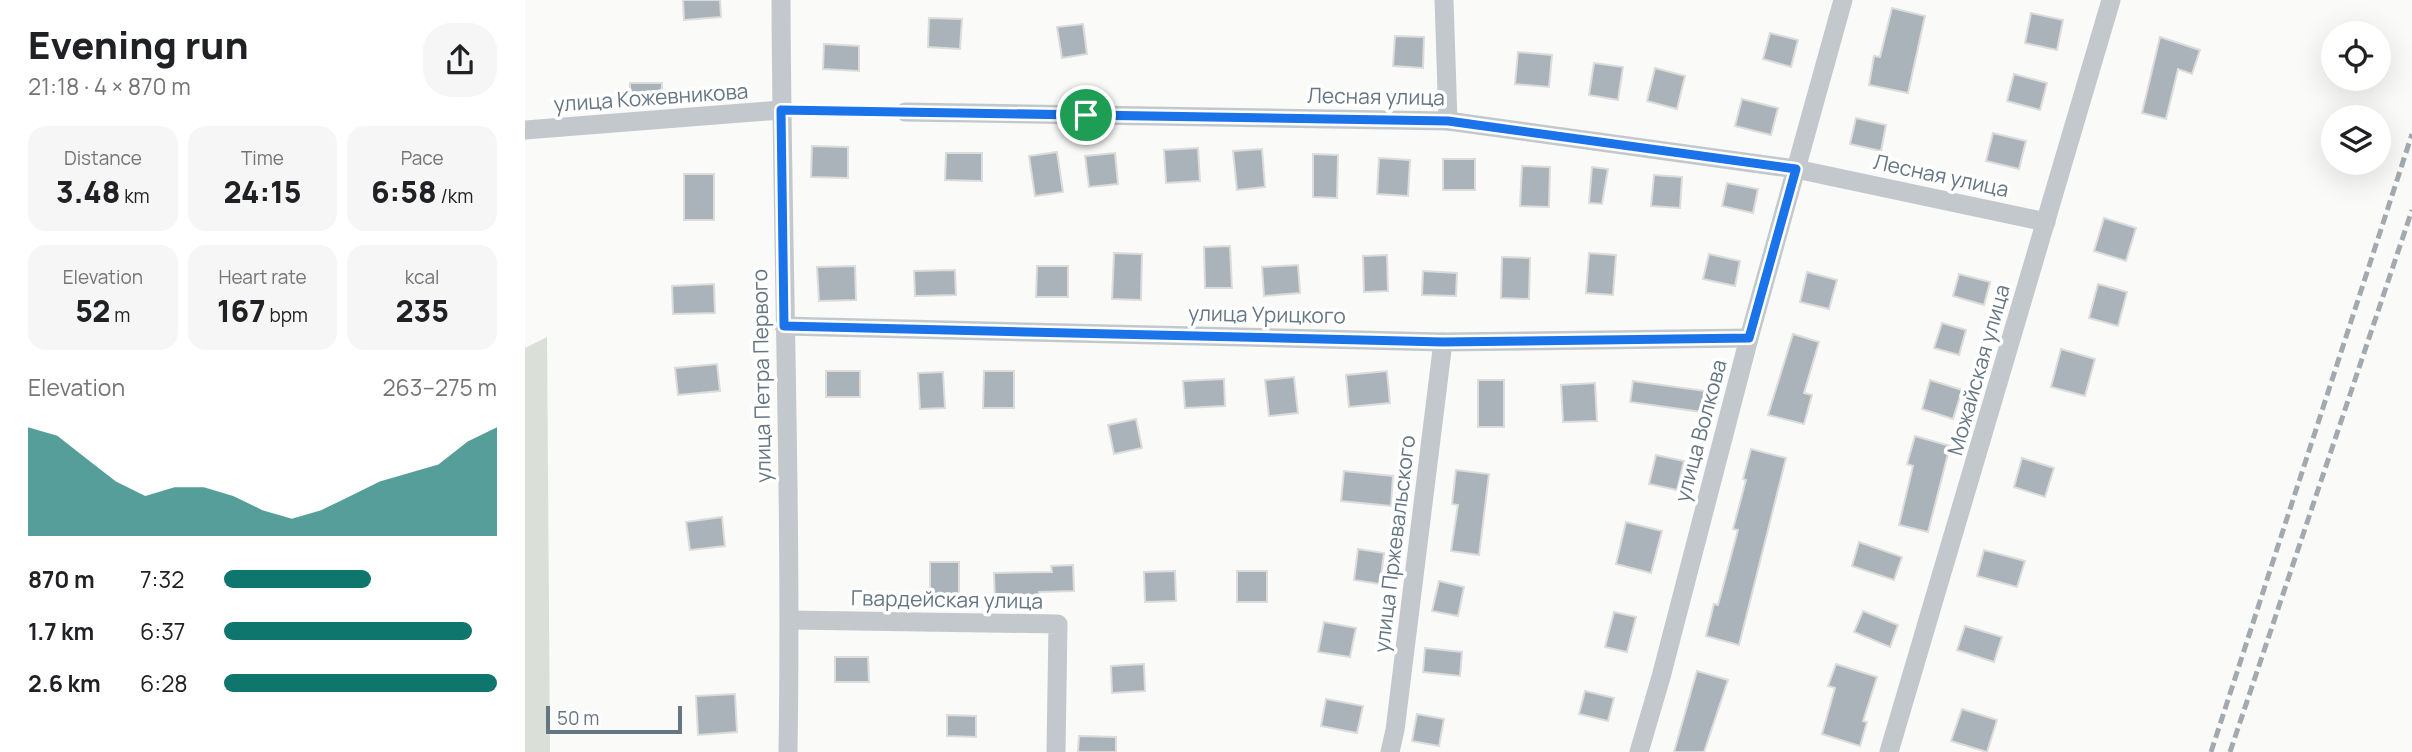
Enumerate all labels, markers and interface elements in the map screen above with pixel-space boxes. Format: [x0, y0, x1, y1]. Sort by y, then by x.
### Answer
text: Evening run [28, 18, 249, 70]
map controls [2321, 21, 2391, 175]
button: locate [2321, 21, 2391, 91]
button: share [423, 23, 497, 97]
text: 21:18 · 4 × 870 m [28, 70, 191, 102]
street label: улица Кожевникова [553, 76, 749, 118]
street label: Лесная улица [1307, 81, 1445, 111]
pin [1056, 85, 1116, 145]
icon: arrive [1067, 96, 1105, 134]
button: layers [2321, 105, 2391, 175]
text: Distance [64, 145, 142, 171]
text: Time [241, 145, 284, 171]
text: Pace [401, 145, 444, 171]
street label: Лесная улица [1871, 147, 2012, 203]
text: 3.48 [56, 171, 120, 212]
text: 24:15 [224, 171, 301, 212]
text: 6:58 [371, 171, 437, 212]
text: km [120, 183, 150, 209]
text: /km [437, 183, 473, 209]
text: Elevation [63, 264, 143, 290]
text: Heart rate [218, 264, 307, 290]
text: kcal [405, 264, 440, 290]
street label: улица Петра Первого [745, 269, 777, 483]
street label: Можайская улица [1940, 281, 2016, 458]
text: 52 [75, 290, 110, 331]
text: 167 [217, 290, 266, 331]
text: 235 [395, 290, 449, 331]
street label: улица Урицкого [1188, 299, 1346, 329]
text: m [110, 302, 130, 328]
text: bpm [266, 302, 308, 328]
street label: улица Волкова [1668, 356, 1733, 505]
text: Elevation [28, 371, 125, 403]
text: 263–275 m [382, 371, 497, 403]
street label: улица Пржевальского [1367, 433, 1421, 654]
text: 870 m [28, 563, 95, 595]
text: 7:32 [140, 563, 184, 595]
street label: Гвардейская улица [851, 583, 1043, 615]
text: 1.7 km [28, 615, 94, 647]
text: 6:37 [140, 615, 185, 647]
text: 2.6 km [28, 667, 101, 699]
text: 6:28 [140, 667, 188, 699]
scale bar [546, 703, 683, 735]
text: 50 m [557, 705, 599, 731]

